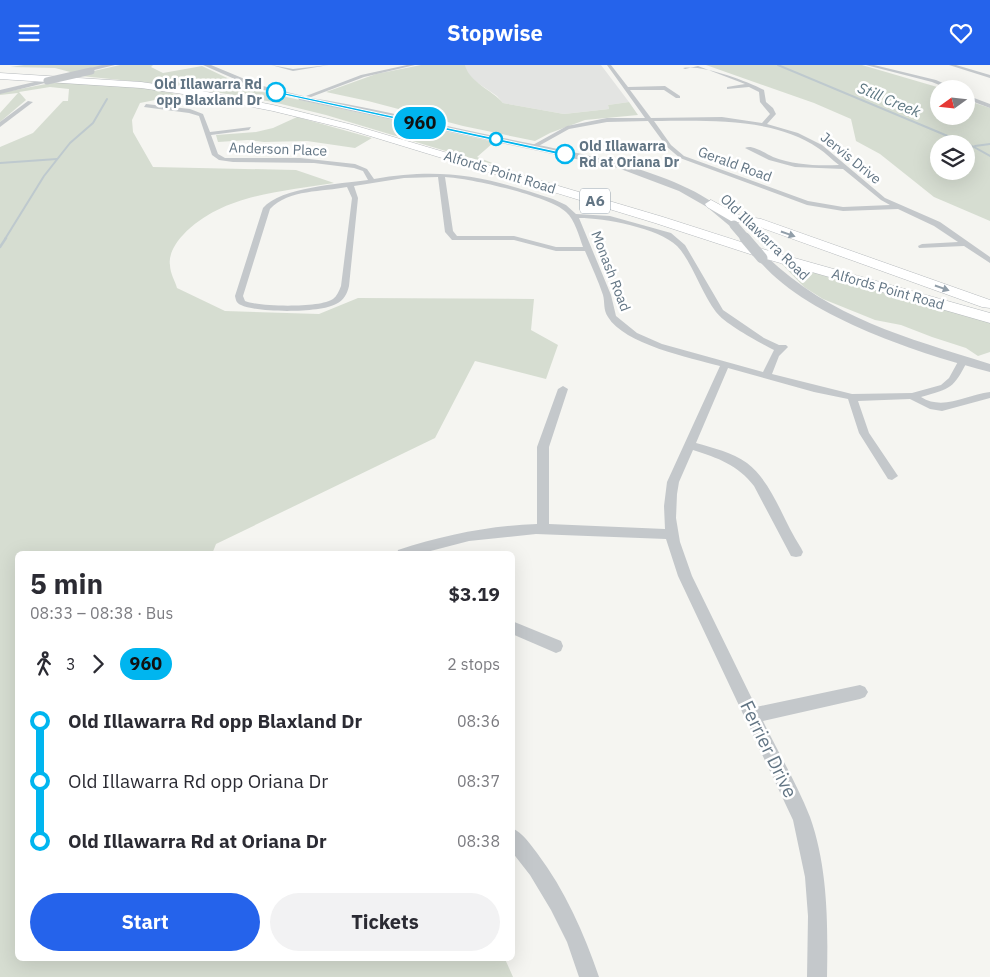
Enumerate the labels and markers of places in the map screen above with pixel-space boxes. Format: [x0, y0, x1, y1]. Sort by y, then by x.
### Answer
place label: Old Illawarra Rd opp Blaxland Dr [154, 75, 262, 109]
marker: Old Illawarra Rd opp Blaxland Dr [266, 82, 286, 102]
unlabelled marker [489, 132, 503, 146]
place label: Old Illawarra Rd at Oriana Dr [579, 137, 680, 171]
marker: Old Illawarra Rd at Oriana Dr [555, 144, 575, 164]

